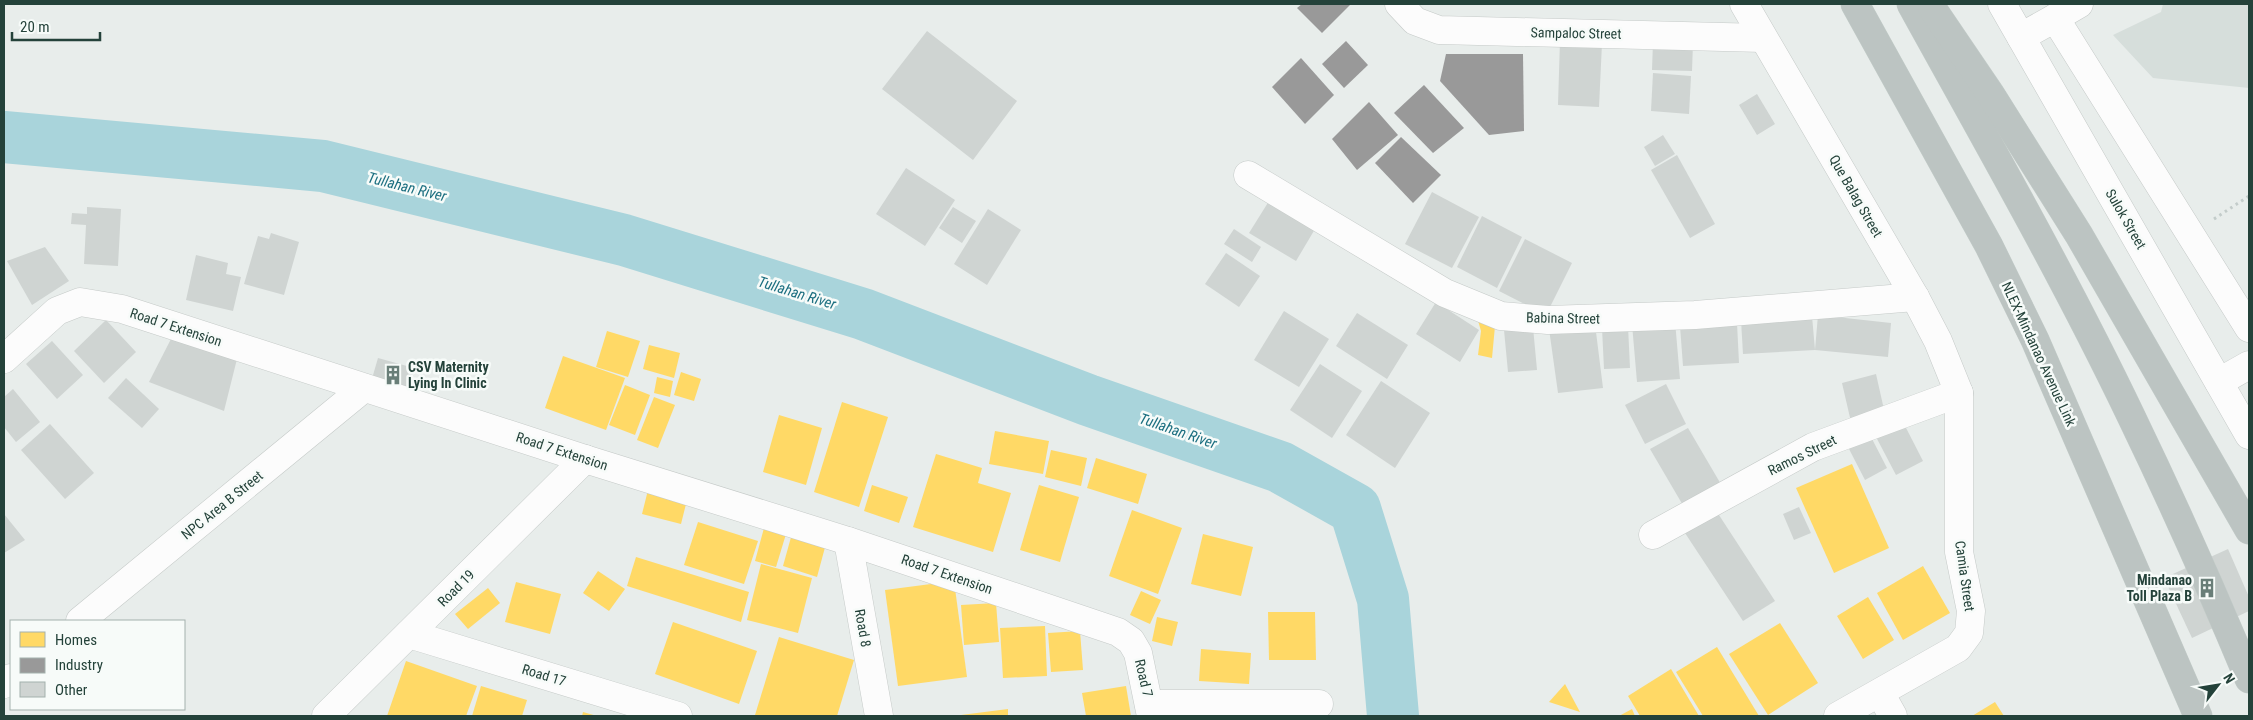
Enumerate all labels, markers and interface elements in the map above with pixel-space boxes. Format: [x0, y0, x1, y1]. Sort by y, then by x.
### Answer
scale bar [12, 10, 100, 42]
text: 20 m [20, 18, 50, 36]
street label: Sampaloc Street [1530, 24, 1622, 42]
street label: Que Balag Street [1826, 152, 1886, 240]
water label: Tullahan River [366, 169, 449, 206]
street label: Sulok Street [2102, 186, 2150, 252]
water label: Tullahan River [756, 273, 839, 314]
street label: NLEX-Mindanao Avenue Link [1998, 279, 2080, 429]
street label: Road 7 Extension [128, 305, 224, 349]
street label: Babina Street [1526, 309, 1600, 327]
place label: CSV Maternity Lying In Clinic [408, 359, 489, 391]
building icon: CSV Maternity Lying In Clinic [382, 364, 404, 386]
water label: Tullahan River [1137, 409, 1219, 453]
street label: Road 7 Extension [514, 429, 610, 473]
street label: Ramos Street [1765, 432, 1839, 478]
street label: NPC Area B Street [178, 467, 266, 543]
street label: Camia Street [1952, 540, 1978, 612]
street label: Road 7 Extension [899, 551, 995, 597]
street label: Road 19 [434, 566, 478, 610]
place label: Mindanao Toll Plaza B [2126, 572, 2192, 604]
building icon: Mindanao Toll Plaza B [2196, 577, 2218, 599]
street label: Road 8 [852, 608, 874, 648]
legend [10, 620, 185, 710]
text: Homes [55, 631, 97, 649]
text: Industry [55, 656, 103, 674]
street label: Road 7 [1132, 658, 1156, 699]
north arrow [2193, 660, 2243, 710]
street label: Road 17 [520, 661, 568, 689]
text: N [2220, 671, 2238, 686]
text: Other [55, 681, 88, 699]

